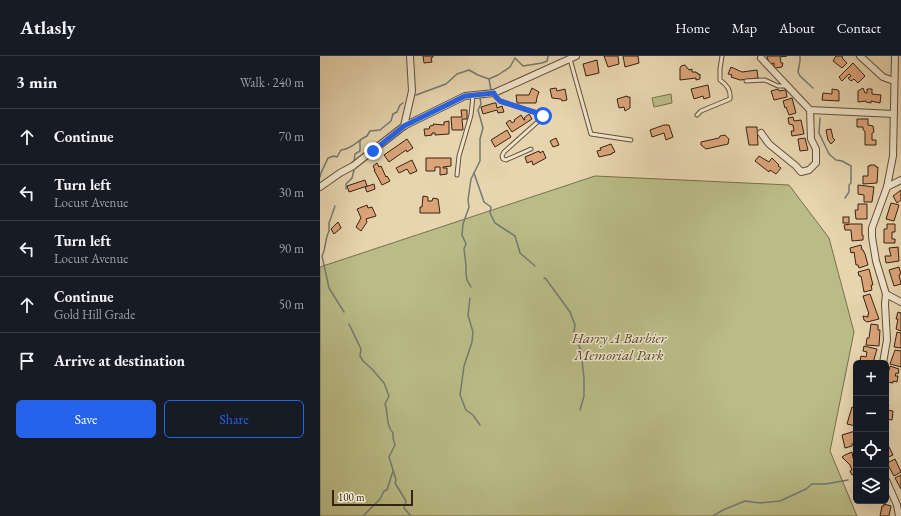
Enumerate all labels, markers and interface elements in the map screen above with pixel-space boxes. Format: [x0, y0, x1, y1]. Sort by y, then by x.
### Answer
text: Atlasly [20, 15, 76, 40]
text: Home [675, 19, 710, 37]
text: Map [732, 19, 757, 37]
text: About [779, 19, 815, 37]
text: Contact [837, 19, 881, 37]
text: 3 min [16, 71, 57, 93]
text: Walk · 240 m [240, 74, 304, 91]
route start [534, 107, 552, 125]
icon: ahead [16, 126, 38, 148]
text: Continue [54, 127, 114, 146]
text: 70 m [279, 128, 304, 145]
route end [364, 142, 382, 160]
text: Turn left [54, 175, 111, 194]
icon: left [16, 182, 38, 204]
text: 30 m [279, 184, 304, 201]
text: Locust Avenue [54, 194, 128, 211]
text: Turn left [54, 231, 111, 250]
icon: left [16, 238, 38, 260]
text: 90 m [279, 240, 304, 257]
text: Locust Avenue [54, 250, 128, 267]
text: Continue [54, 287, 114, 306]
icon: ahead [16, 294, 38, 316]
text: 50 m [279, 296, 304, 313]
text: Gold Hill Grade [54, 306, 135, 323]
park label: Harry A Barbier Memorial Park [571, 328, 668, 364]
icon: arrive [16, 350, 38, 372]
text: Arrive at destination [54, 351, 185, 370]
map controls [853, 360, 889, 504]
button: + [853, 360, 889, 396]
button: − [853, 396, 889, 432]
button: Save [16, 400, 156, 438]
button: Share [164, 400, 304, 438]
button: locate [853, 432, 889, 468]
button: layers [853, 468, 889, 504]
scale bar [332, 488, 413, 507]
text: 100 m [338, 490, 365, 504]

